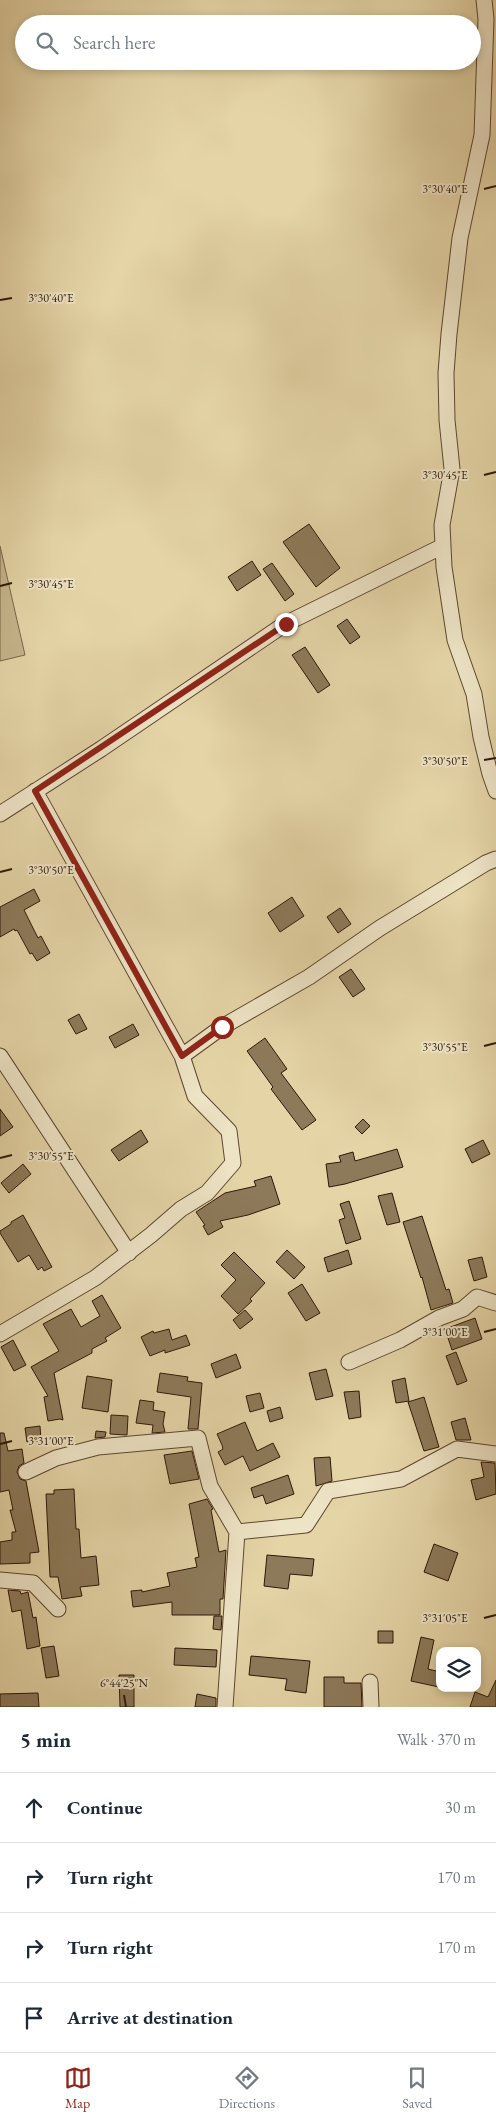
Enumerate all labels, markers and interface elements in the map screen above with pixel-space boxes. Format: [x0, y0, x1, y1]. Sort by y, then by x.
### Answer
search box [15, 15, 481, 70]
icon: search [33, 29, 61, 57]
text: Search here [73, 30, 155, 55]
text: 3°30'40"E [422, 181, 468, 197]
text: 3°30'40"E [28, 290, 74, 306]
text: 3°30'45"E [422, 467, 468, 483]
text: 3°30'45"E [28, 576, 74, 592]
route end [275, 613, 298, 636]
text: 3°30'50"E [422, 753, 468, 769]
text: 3°30'50"E [28, 862, 74, 878]
route start [211, 1016, 234, 1039]
text: 3°30'55"E [422, 1039, 468, 1055]
text: 3°30'55"E [28, 1148, 74, 1164]
text: 3°31'00"E [422, 1324, 468, 1340]
text: 3°31'00"E [28, 1433, 74, 1449]
text: 3°31'05"E [422, 1610, 468, 1626]
map controls [436, 1647, 481, 1692]
button: layers [436, 1647, 481, 1692]
text: 6°44'25"N [100, 1675, 149, 1691]
text: 5 min [20, 1726, 71, 1753]
text: Walk · 370 m [397, 1729, 476, 1750]
icon: ahead [20, 1794, 48, 1822]
text: Continue [67, 1795, 142, 1820]
text: 30 m [445, 1797, 476, 1818]
icon: right [20, 1864, 48, 1892]
text: Turn right [67, 1865, 153, 1890]
text: 170 m [437, 1867, 476, 1888]
icon: right [20, 1934, 48, 1962]
text: Turn right [67, 1935, 153, 1960]
text: 170 m [437, 1937, 476, 1958]
icon: arrive [20, 2004, 48, 2032]
text: Arrive at destination [67, 2005, 233, 2030]
tab: Map [64, 2064, 92, 2112]
tab: Directions [219, 2064, 275, 2112]
tab: Saved [402, 2064, 432, 2112]

